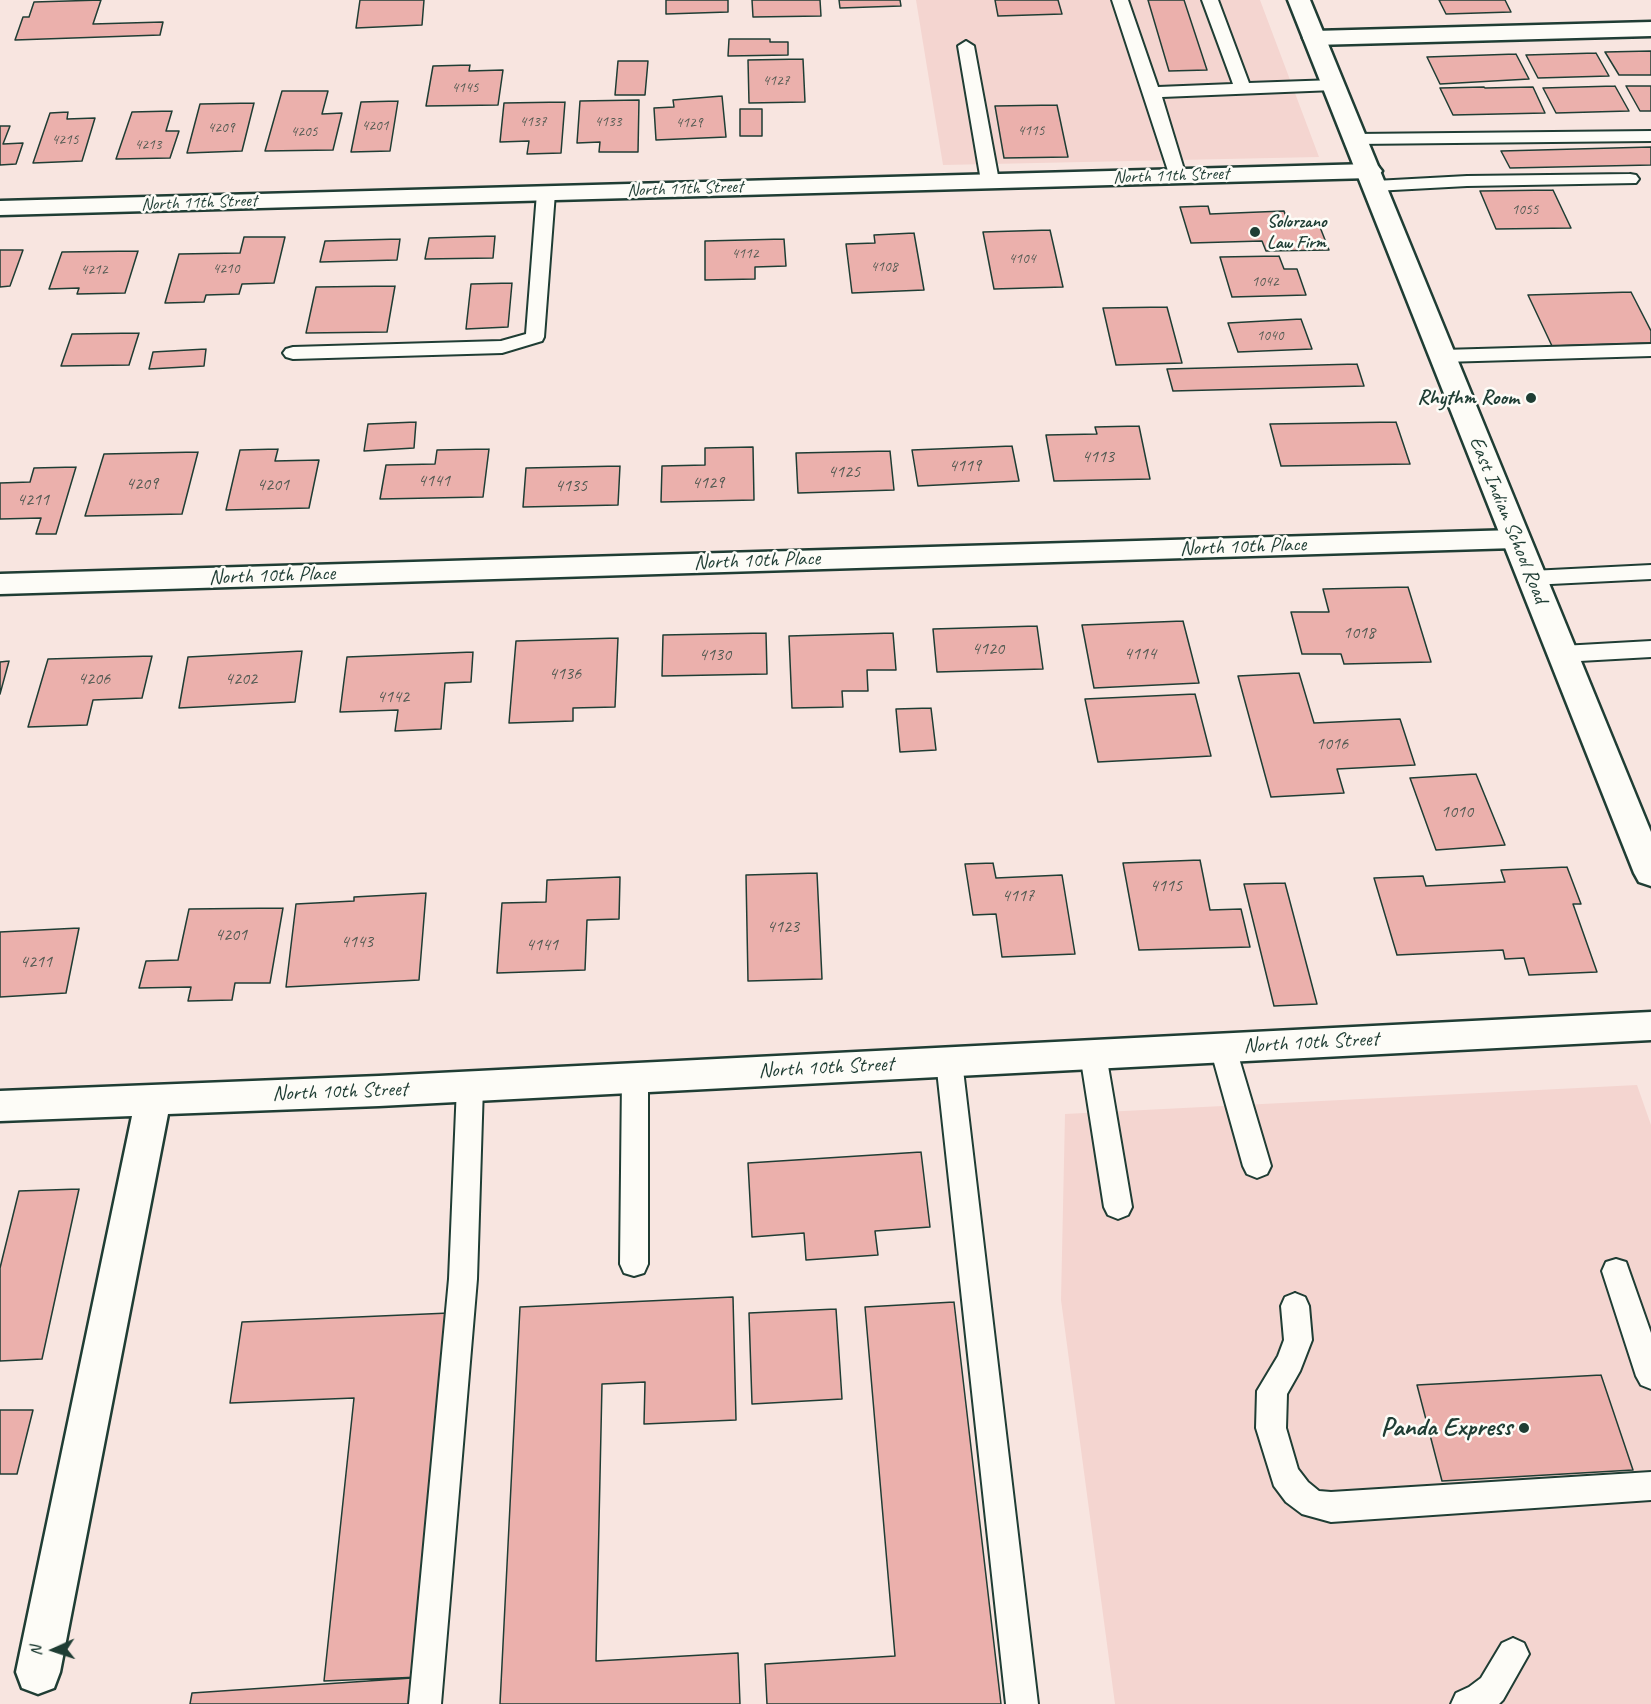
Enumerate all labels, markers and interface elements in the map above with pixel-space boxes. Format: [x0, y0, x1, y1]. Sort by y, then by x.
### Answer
house number: 4127 [763, 72, 789, 90]
house number: 4145 [452, 79, 478, 97]
house number: 4137 [520, 113, 546, 131]
house number: 4133 [595, 113, 621, 131]
house number: 4129 [676, 114, 702, 132]
house number: 4201 [362, 117, 388, 135]
house number: 4209 [208, 119, 234, 137]
house number: 4115 [1018, 122, 1044, 140]
house number: 4205 [291, 123, 317, 141]
house number: 4215 [52, 131, 78, 149]
house number: 4213 [135, 136, 161, 154]
street label: North 11th Street [1113, 163, 1229, 189]
street label: North 11th Street [627, 176, 743, 202]
street label: North 11th Street [141, 190, 257, 216]
house number: 1055 [1512, 201, 1538, 219]
place label: Solorzano Law Firm [1267, 211, 1326, 254]
marker: Solorzano Law Firm [1248, 225, 1262, 239]
house number: 4112 [732, 245, 758, 263]
house number: 4104 [1009, 250, 1035, 268]
house number: 4108 [871, 258, 897, 276]
house number: 4210 [213, 260, 239, 278]
house number: 4212 [81, 261, 107, 279]
house number: 1042 [1252, 273, 1278, 291]
house number: 1040 [1257, 327, 1283, 345]
place label: Rhythm Room [1417, 385, 1519, 411]
marker: Rhythm Room [1524, 391, 1538, 405]
street label: East Indian School Road [1463, 433, 1553, 607]
house number: 4113 [1082, 446, 1114, 468]
house number: 4119 [949, 455, 981, 477]
house number: 4125 [828, 461, 860, 483]
house number: 4141 [418, 470, 450, 492]
house number: 4129 [692, 472, 724, 494]
house number: 4209 [126, 473, 158, 495]
house number: 4201 [257, 474, 289, 496]
house number: 4135 [555, 475, 587, 497]
house number: 4211 [17, 489, 49, 511]
street label: North 10th Place [1179, 532, 1307, 562]
street label: North 10th Place [693, 546, 821, 576]
street label: North 10th Place [208, 561, 336, 591]
house number: 1018 [1343, 622, 1375, 644]
house number: 4120 [972, 638, 1004, 660]
house number: 4114 [1124, 643, 1156, 665]
house number: 4130 [699, 644, 731, 666]
house number: 4136 [549, 663, 581, 685]
house number: 4206 [78, 668, 110, 690]
house number: 4202 [225, 668, 257, 690]
house number: 4142 [377, 686, 409, 708]
house number: 1016 [1316, 733, 1348, 755]
house number: 1010 [1441, 801, 1473, 823]
house number: 4115 [1150, 875, 1182, 897]
house number: 4117 [1002, 885, 1034, 907]
house number: 4123 [767, 916, 799, 938]
house number: 4201 [215, 924, 247, 946]
house number: 4143 [341, 931, 373, 953]
house number: 4141 [526, 934, 558, 956]
house number: 4211 [20, 951, 52, 973]
street label: North 10th Street [1243, 1027, 1379, 1059]
street label: North 10th Street [758, 1052, 894, 1084]
street label: North 10th Street [272, 1077, 408, 1107]
place label: Panda Express [1381, 1412, 1512, 1444]
marker: Panda Express [1517, 1421, 1531, 1435]
north arrow [24, 1620, 84, 1680]
text: N [26, 1645, 46, 1656]

